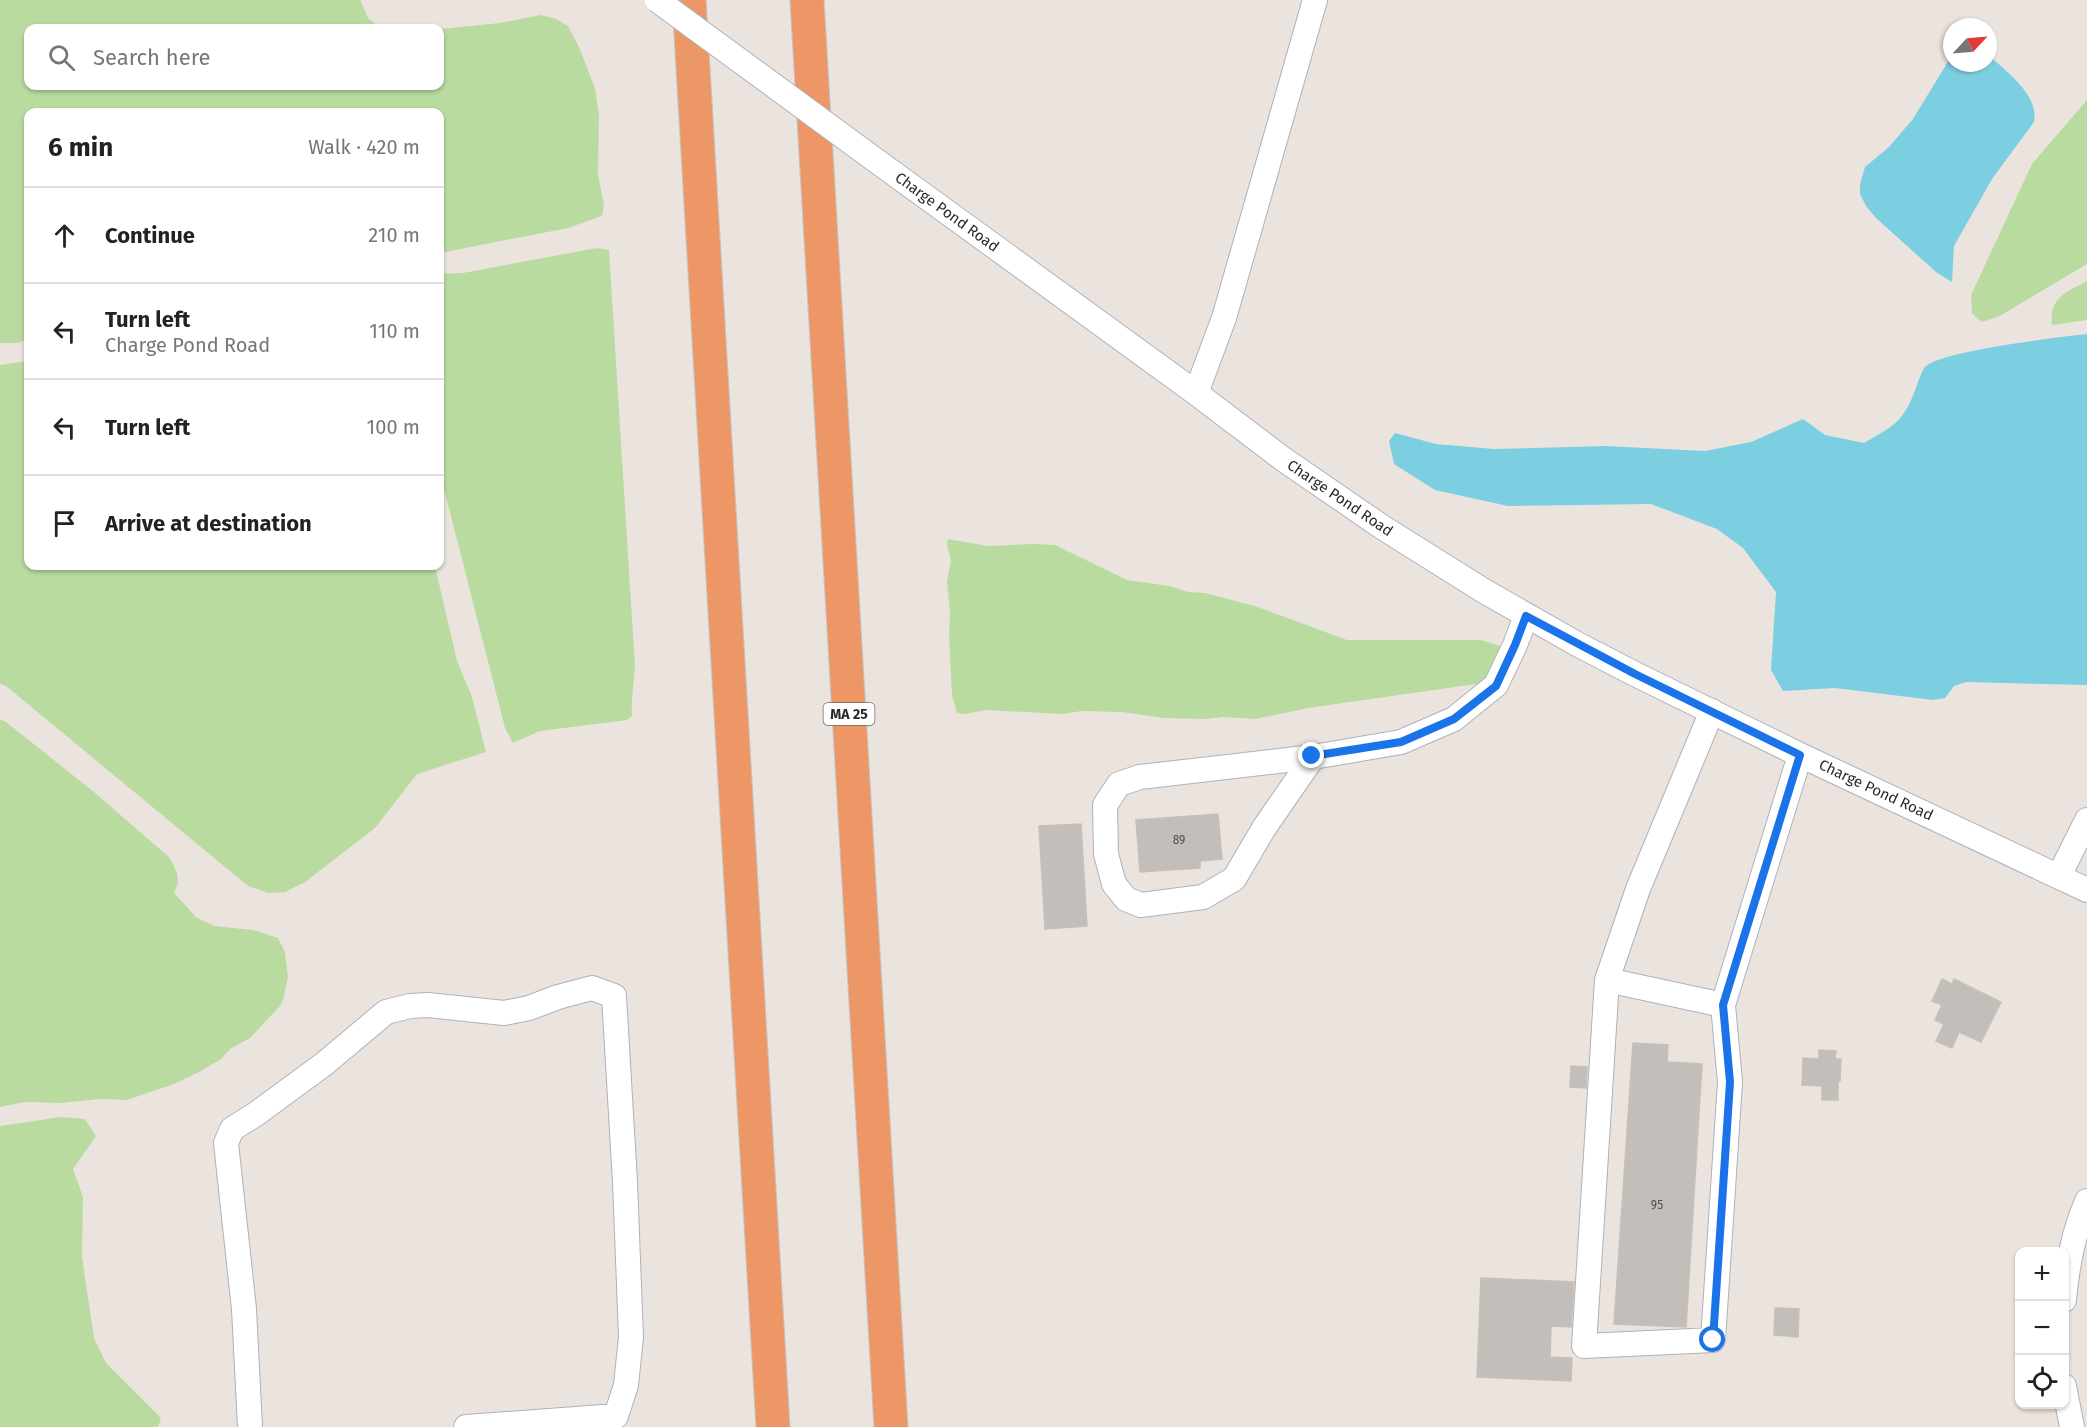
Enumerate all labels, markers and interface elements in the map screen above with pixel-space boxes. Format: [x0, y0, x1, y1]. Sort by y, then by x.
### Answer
north arrow [1943, 18, 1997, 72]
search box [24, 24, 444, 90]
icon: search [45, 41, 78, 74]
text: Search here [93, 44, 211, 71]
text: 6 min [48, 132, 113, 163]
text: Walk · 420 m [308, 135, 420, 159]
street label: Charge Pond Road [892, 168, 1002, 256]
icon: ahead [48, 219, 81, 252]
text: Continue [105, 222, 195, 249]
text: 210 m [368, 223, 420, 247]
text: Turn left [105, 306, 190, 333]
icon: left [48, 315, 81, 348]
text: 110 m [369, 319, 420, 343]
text: Charge Pond Road [105, 333, 270, 357]
icon: left [48, 411, 81, 444]
text: Turn left [105, 414, 190, 441]
text: 100 m [367, 415, 420, 439]
street label: Charge Pond Road [1284, 456, 1396, 540]
icon: arrive [48, 507, 81, 540]
text: Arrive at destination [105, 510, 312, 537]
road number: MA 25 [824, 703, 874, 725]
route end [1298, 742, 1324, 768]
street label: Charge Pond Road [1816, 756, 1936, 824]
house number: 89 [1173, 833, 1185, 847]
house number: 95 [1651, 1198, 1663, 1212]
map controls [2015, 1247, 2069, 1409]
button: + [2015, 1247, 2069, 1301]
button: − [2015, 1301, 2069, 1355]
route start [1699, 1326, 1725, 1352]
button: locate [2015, 1355, 2069, 1409]

